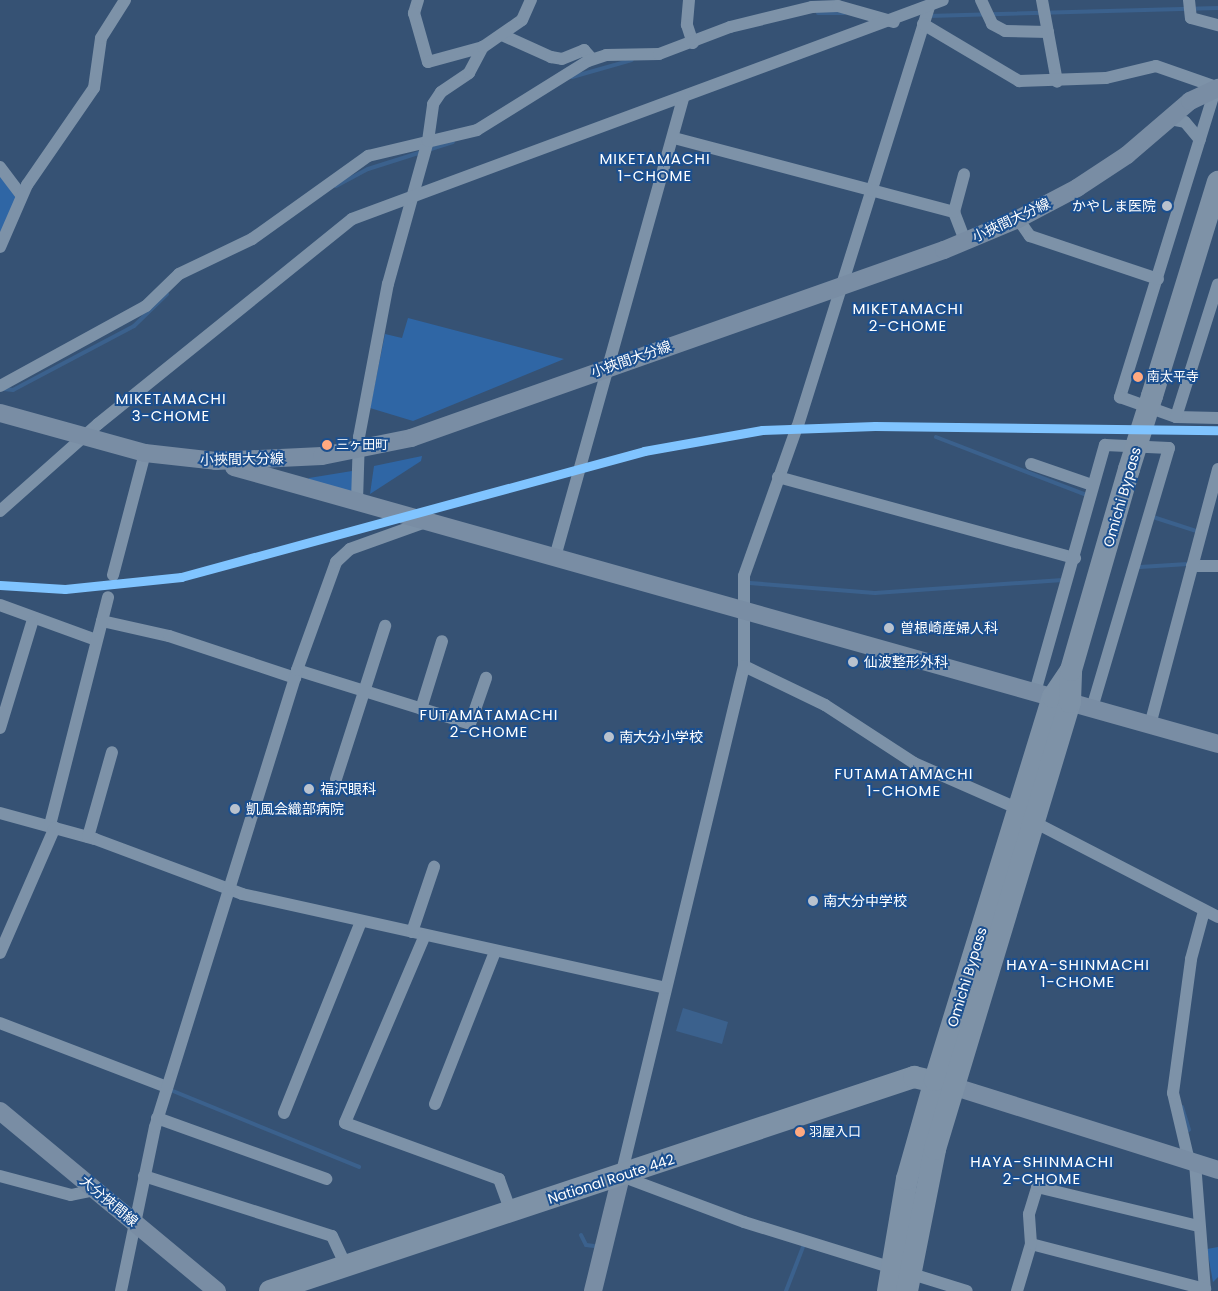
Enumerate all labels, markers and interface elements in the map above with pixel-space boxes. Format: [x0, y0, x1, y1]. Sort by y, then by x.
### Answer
district label: MIKETAMACHI 1-CHOME [598, 149, 712, 184]
street label: 小挾間大分線 [969, 195, 1053, 245]
place label: かやしま医院 [1072, 198, 1156, 214]
marker: かやしま医院 [1160, 199, 1174, 213]
district label: MIKETAMACHI 2-CHOME [851, 299, 965, 334]
street label: 小挾間大分線 [589, 337, 673, 381]
place label: 南太平寺 [1147, 369, 1199, 385]
marker: 南太平寺 [1133, 372, 1143, 382]
district label: MIKETAMACHI 3-CHOME [114, 389, 228, 424]
place label: 三ヶ田町 [336, 437, 388, 453]
marker: 三ヶ田町 [322, 440, 332, 450]
street label: Omichi Bypass [1100, 445, 1144, 549]
street label: 小挾間大分線 [200, 450, 284, 468]
place label: 曽根崎産婦人科 [900, 620, 998, 636]
marker: 曽根崎産婦人科 [882, 621, 896, 635]
place label: 仙波整形外科 [864, 654, 948, 670]
marker: 仙波整形外科 [846, 655, 860, 669]
district label: FUTAMATAMACHI 2-CHOME [418, 705, 560, 740]
place label: 南大分小学校 [619, 729, 703, 745]
marker: 南大分小学校 [603, 731, 615, 743]
district label: FUTAMATAMACHI 1-CHOME [833, 764, 975, 799]
place label: 福沢眼科 [320, 781, 376, 797]
marker: 福沢眼科 [302, 782, 316, 796]
place label: 凱風会織部病院 [246, 801, 344, 817]
marker: 凱風会織部病院 [228, 802, 242, 816]
place label: 南大分中学校 [823, 893, 907, 909]
marker: 南大分中学校 [807, 895, 819, 907]
street label: Omichi Bypass [944, 925, 990, 1029]
district label: HAYA-SHINMACHI 1-CHOME [1004, 955, 1152, 990]
place label: 羽屋入口 [809, 1124, 861, 1140]
marker: 羽屋入口 [795, 1127, 805, 1137]
street label: National Route 442 [546, 1151, 676, 1207]
district label: HAYA-SHINMACHI 2-CHOME [968, 1152, 1116, 1187]
street label: 大分挾間線 [77, 1172, 141, 1230]

